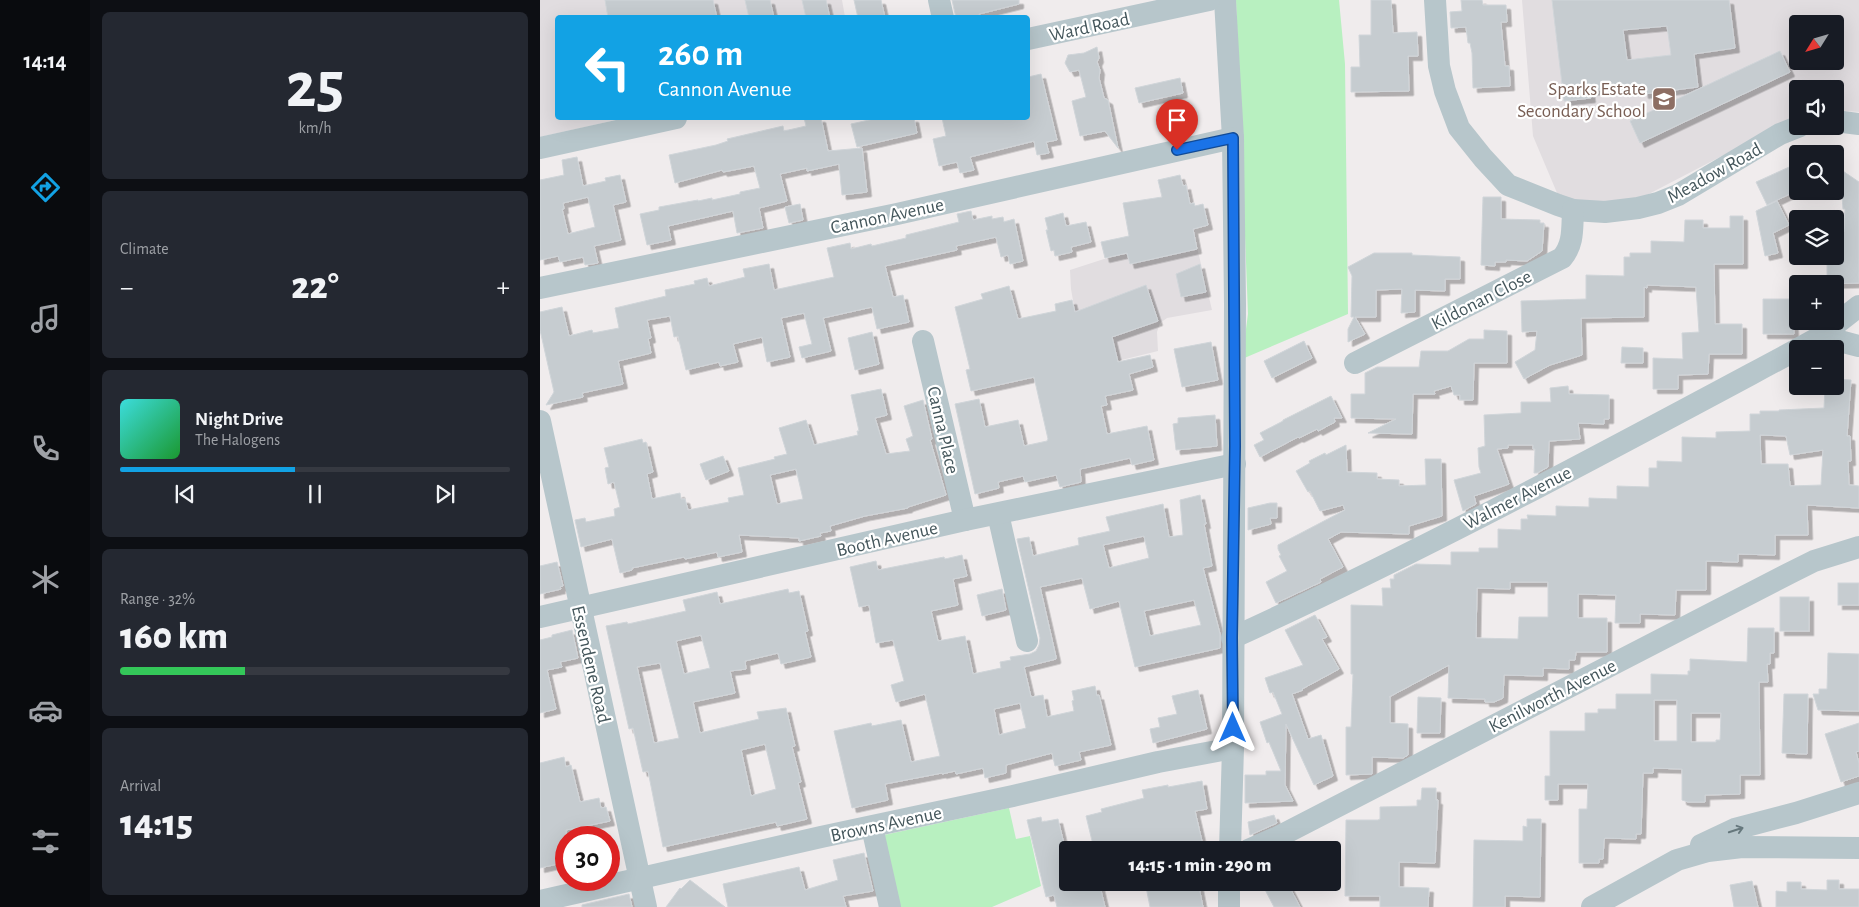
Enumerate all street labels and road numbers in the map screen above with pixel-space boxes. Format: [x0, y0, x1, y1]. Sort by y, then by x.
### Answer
street label: Ward Road [1048, 10, 1131, 45]
street label: Meadow Road [1664, 140, 1765, 207]
street label: Cannon Avenue [829, 195, 946, 238]
street label: Kildonan Close [1429, 267, 1535, 334]
street label: Canna Place [923, 385, 962, 476]
street label: Walmer Avenue [1461, 463, 1575, 534]
street label: Booth Avenue [835, 519, 940, 560]
street label: Essendene Road [568, 604, 613, 725]
street label: Kenilworth Avenue [1486, 656, 1619, 737]
street label: Browns Avenue [829, 803, 944, 846]

